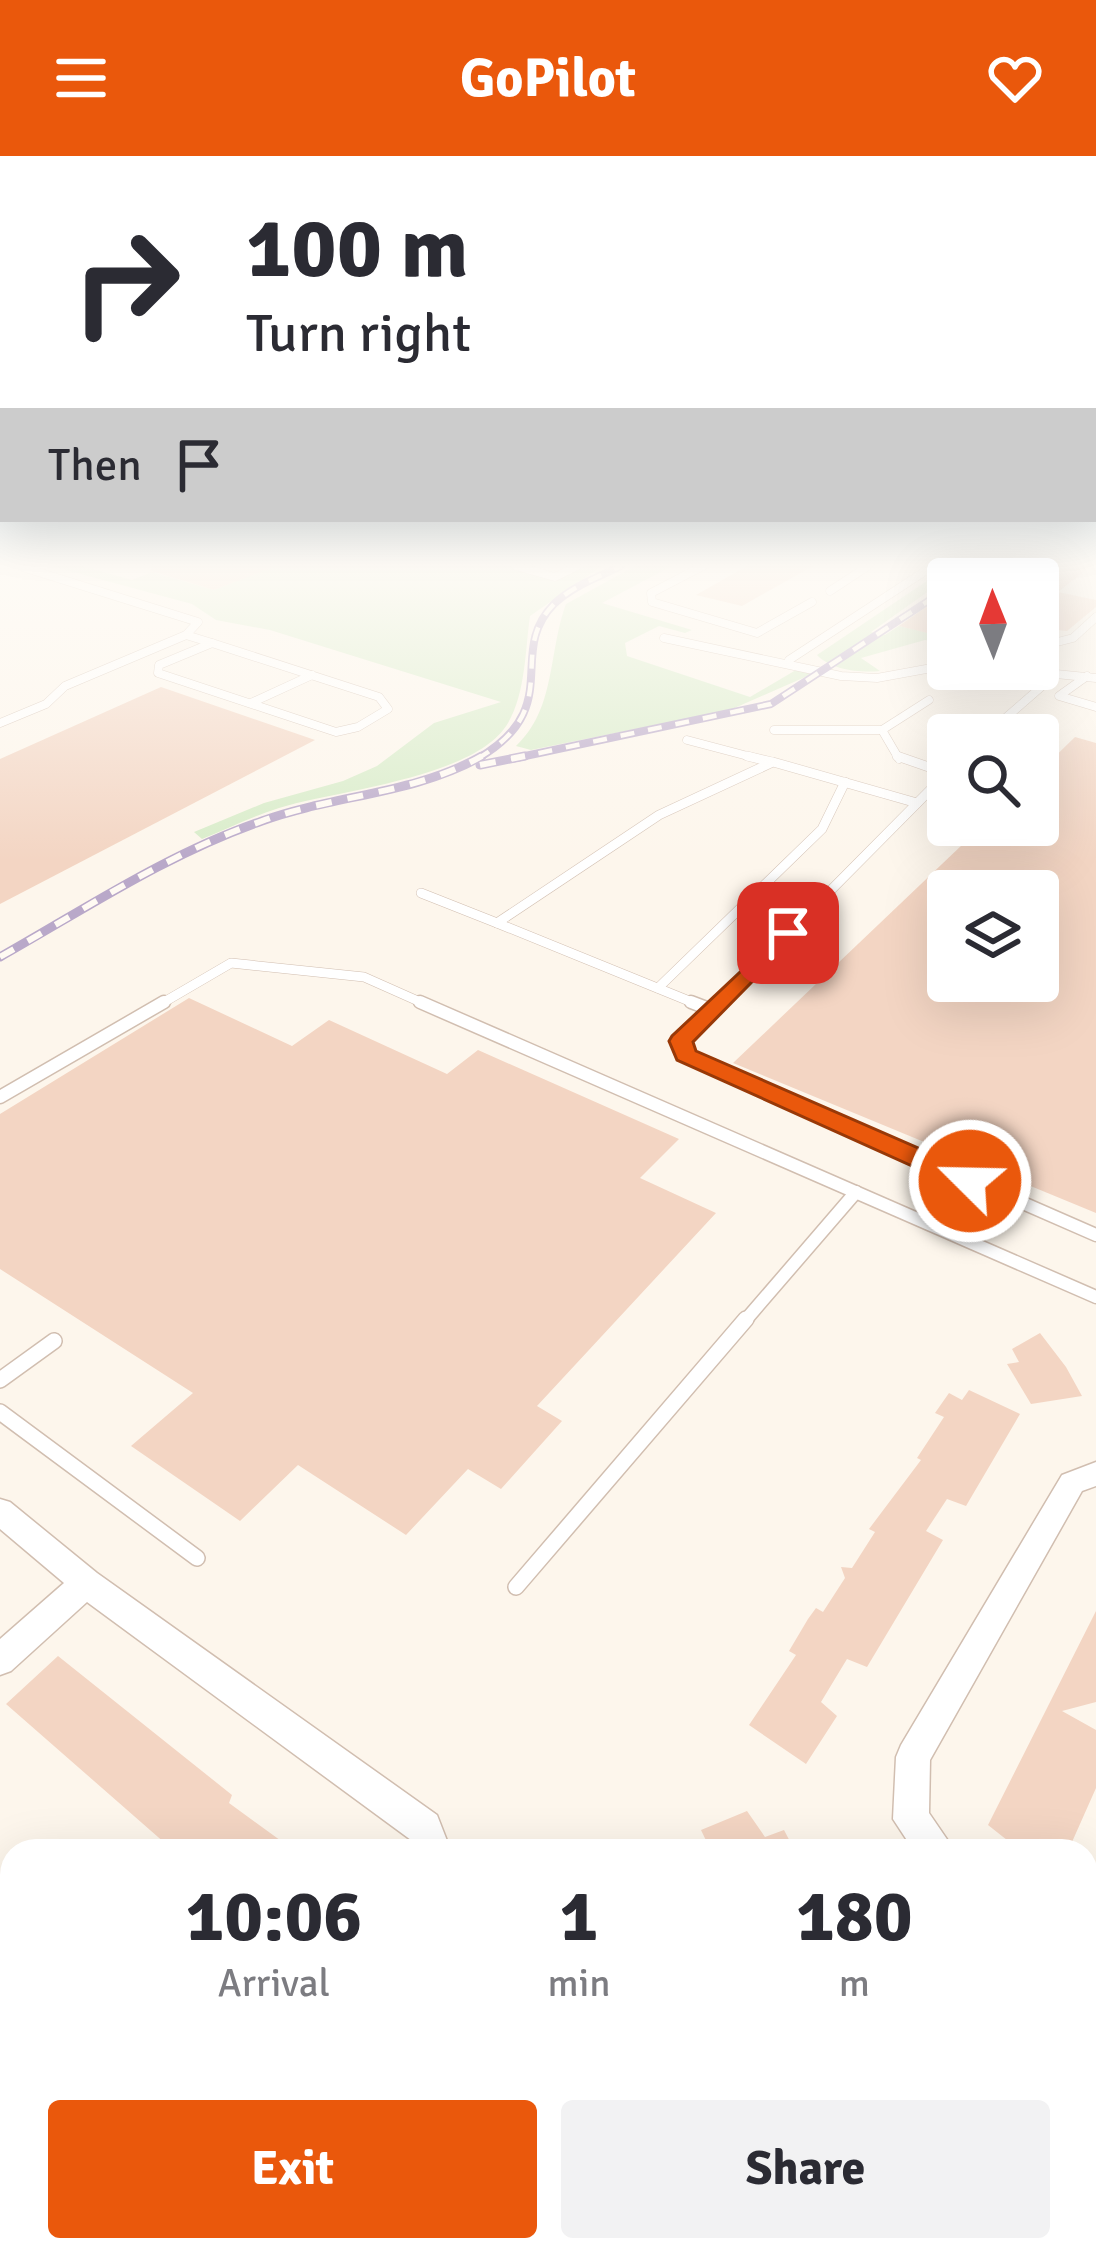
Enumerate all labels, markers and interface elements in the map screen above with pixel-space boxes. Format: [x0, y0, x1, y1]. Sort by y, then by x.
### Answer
icon: menu [48, 45, 114, 111]
text: GoPilot [460, 45, 636, 112]
icon: heart [982, 45, 1048, 111]
text: 100 m [246, 197, 468, 301]
icon: right [48, 204, 204, 360]
text: Turn right [246, 300, 471, 367]
icon: arrive [166, 432, 232, 498]
text: Then [48, 438, 142, 493]
north arrow [927, 558, 1059, 690]
map controls [927, 558, 1059, 1002]
button: search [927, 714, 1059, 846]
button: layers [927, 870, 1059, 1002]
pin [737, 882, 839, 984]
icon: arrive [755, 900, 821, 966]
position arrow [907, 1118, 1033, 1244]
text: 10:06 [185, 1872, 362, 1961]
text: 1 [560, 1872, 598, 1961]
text: 180 [796, 1872, 913, 1961]
text: Arrival [218, 1959, 330, 2007]
text: min [548, 1959, 611, 2007]
text: m [839, 1959, 870, 2007]
button: Exit [48, 2100, 537, 2238]
button: Share [561, 2100, 1050, 2238]

